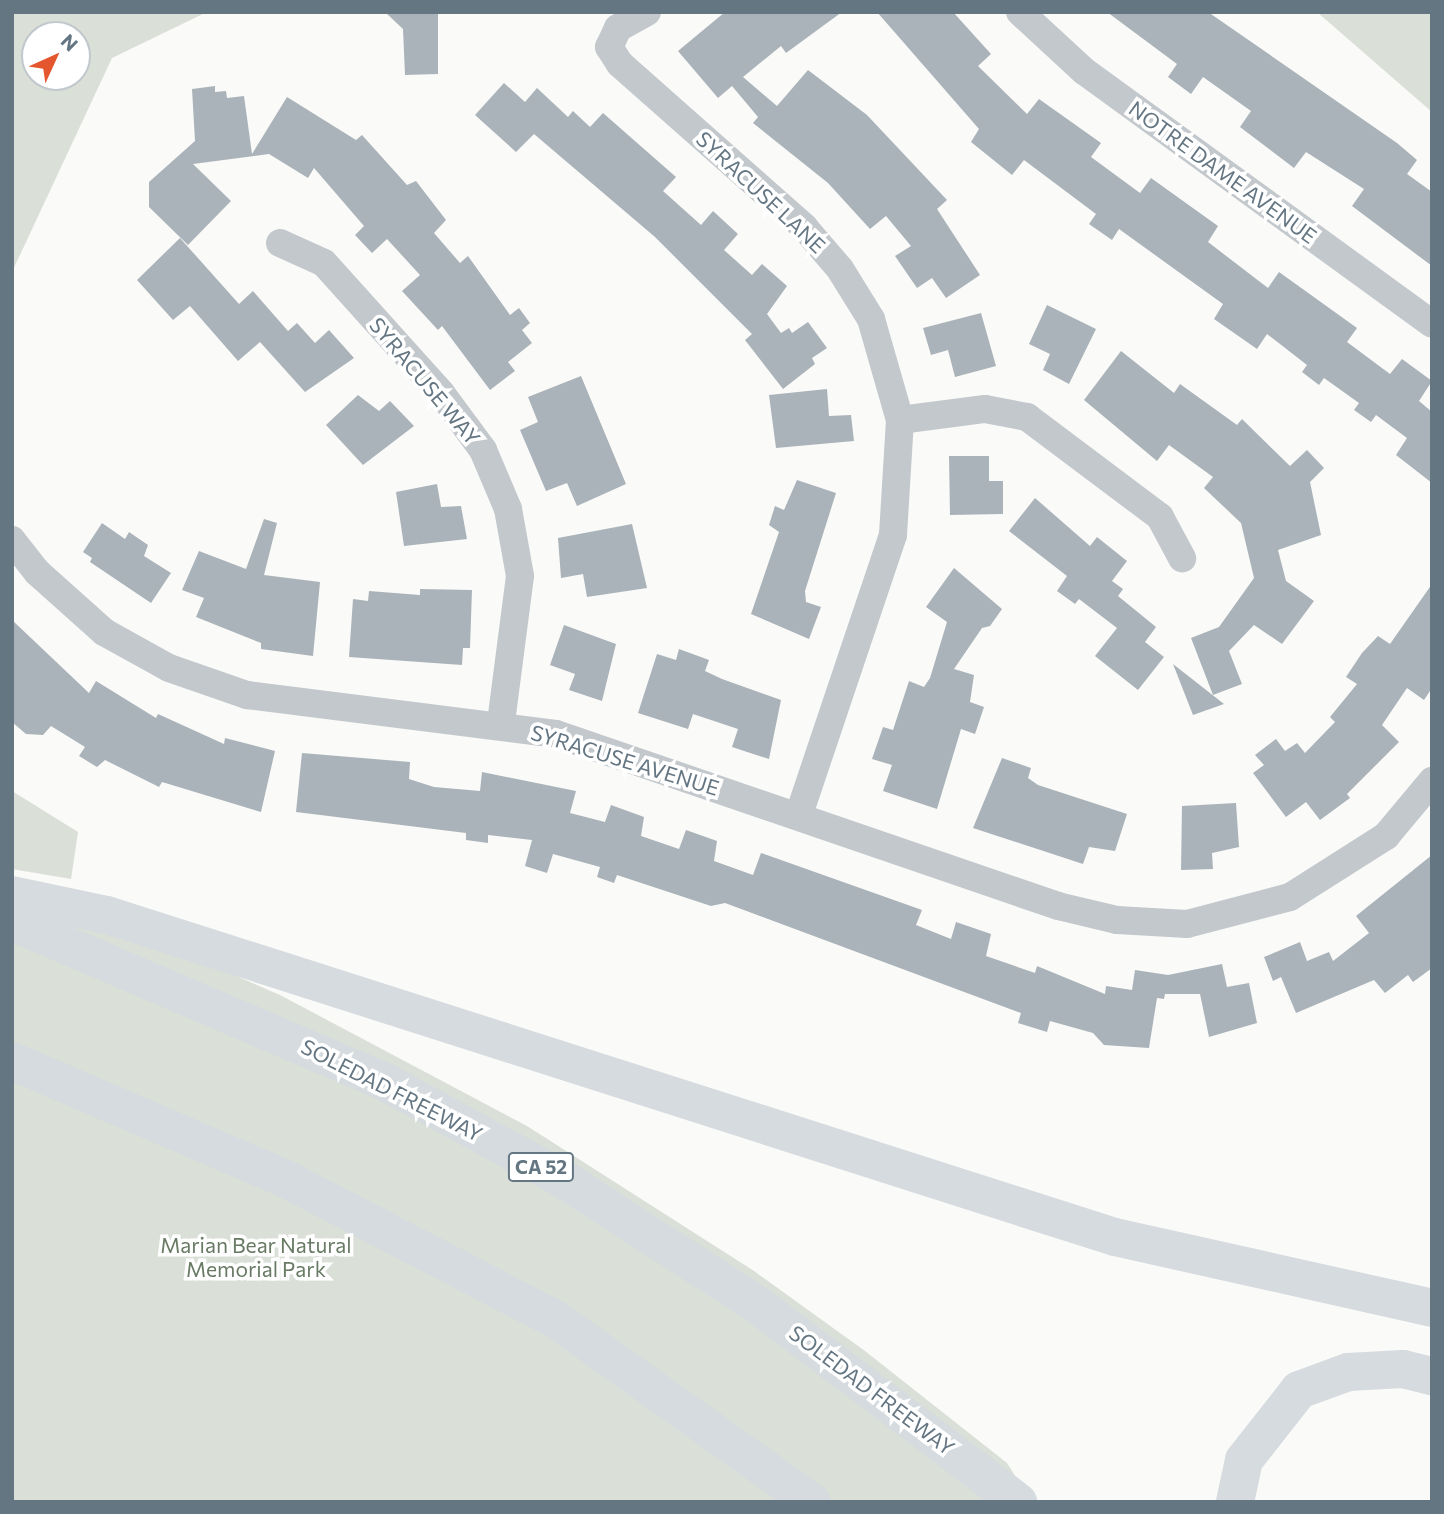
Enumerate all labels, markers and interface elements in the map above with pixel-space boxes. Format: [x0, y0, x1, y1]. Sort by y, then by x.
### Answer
north arrow [21, 21, 91, 91]
text: N [57, 29, 83, 55]
street label: NOTRE DAME AVENUE [1124, 95, 1322, 249]
street label: SYRACUSE LANE [691, 126, 831, 258]
street label: SYRACUSE WAY [365, 312, 485, 450]
street label: SYRACUSE AVENUE [528, 719, 722, 801]
street label: SOLEDAD FREEWAY [297, 1033, 487, 1147]
road number: CA 52 [508, 1152, 574, 1182]
park label: Marian Bear Natural Memorial Park [160, 1232, 352, 1282]
street label: SOLEDAD FREEWAY [785, 1320, 959, 1460]

